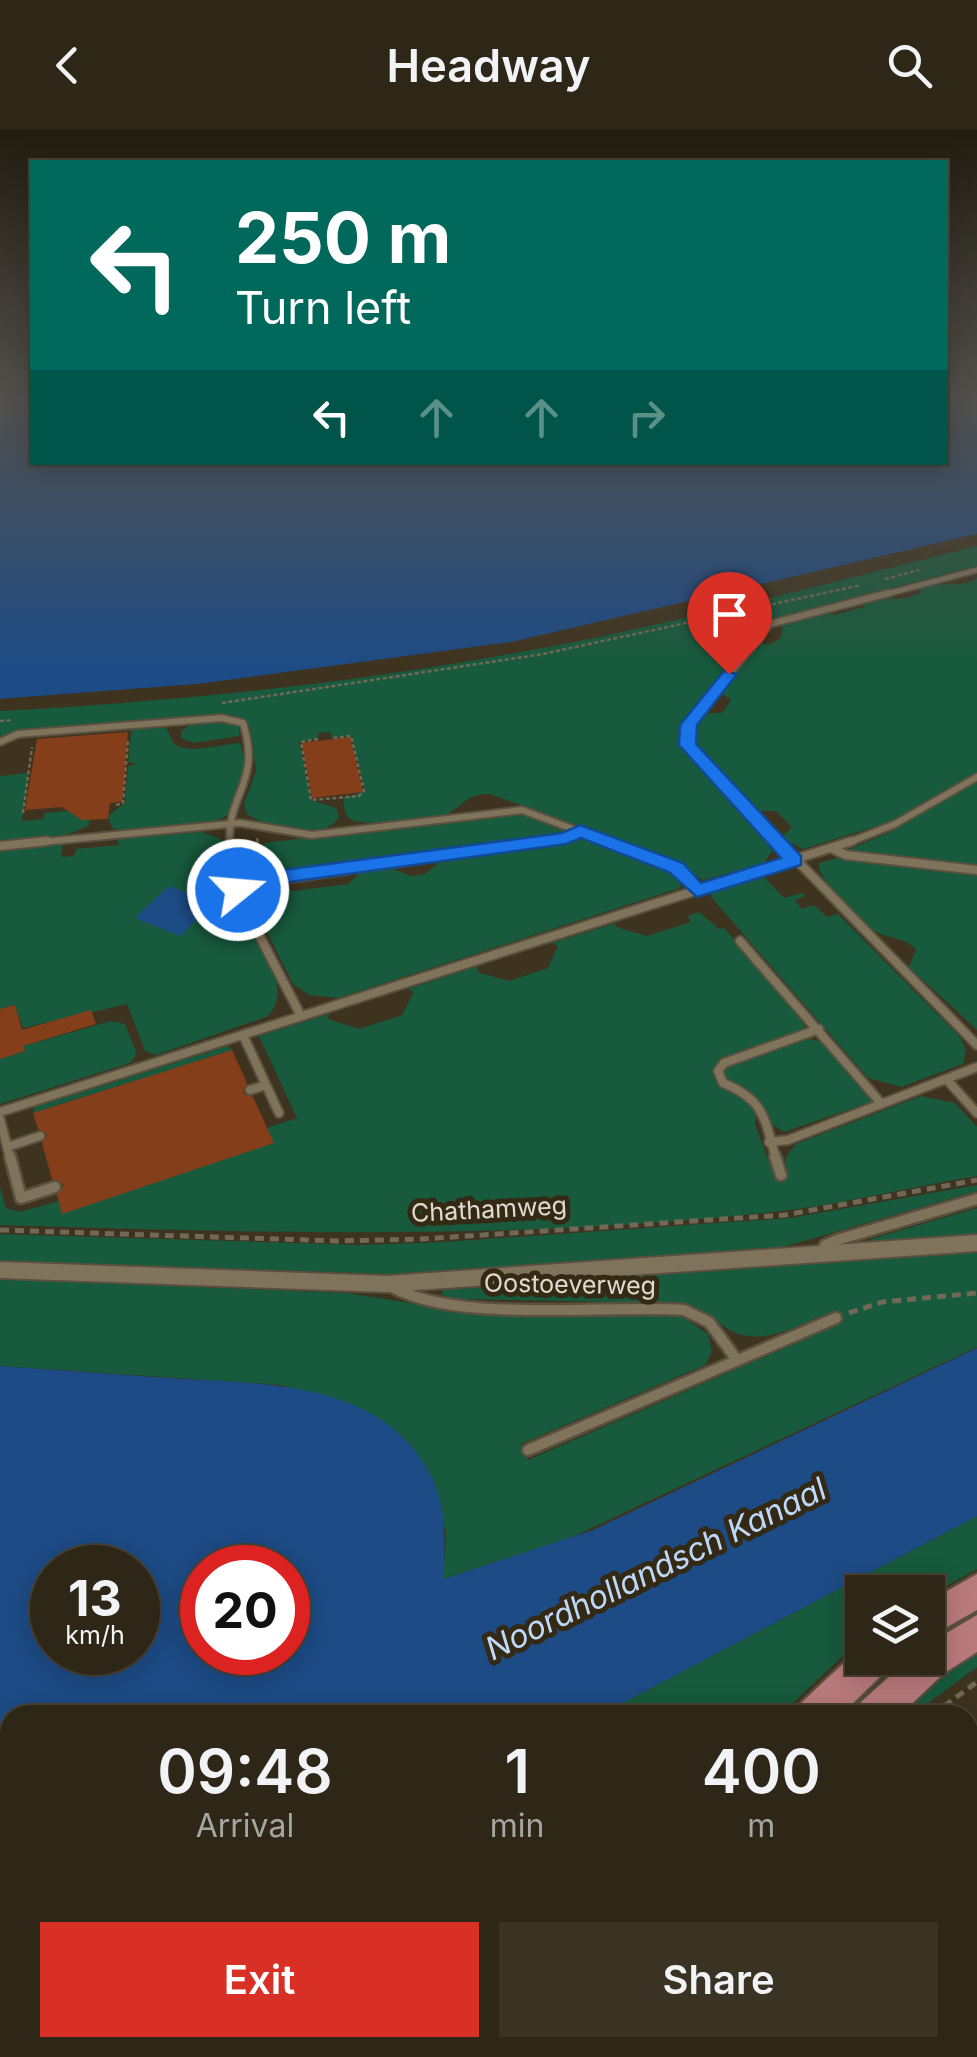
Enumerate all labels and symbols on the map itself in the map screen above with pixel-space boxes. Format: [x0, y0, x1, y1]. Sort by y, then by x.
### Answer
pin [687, 572, 772, 675]
position arrow [186, 838, 290, 942]
street label: Chathamweg [410, 1190, 568, 1228]
street label: Oostoeverweg [484, 1268, 656, 1300]
water label: Noordhollandsch Kanaal [479, 1469, 833, 1668]
speed limit sign: 20 [180, 1545, 310, 1675]

